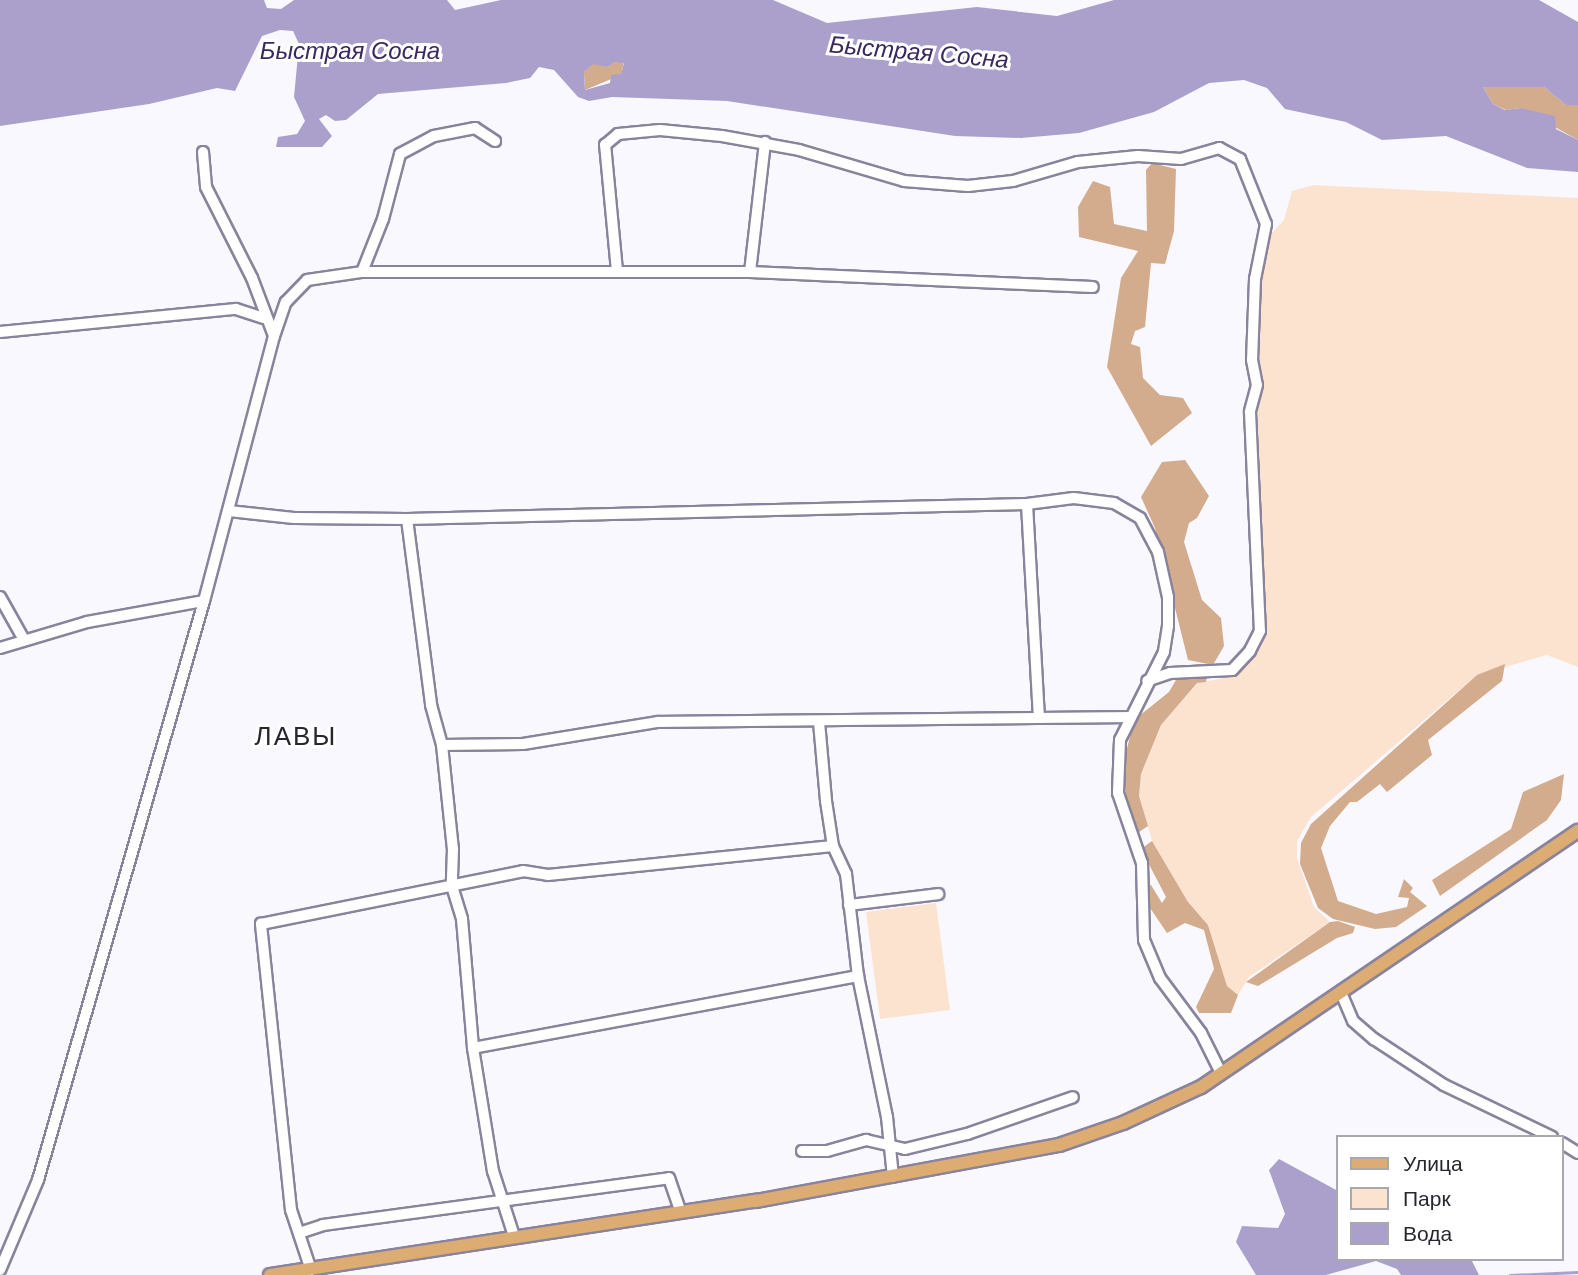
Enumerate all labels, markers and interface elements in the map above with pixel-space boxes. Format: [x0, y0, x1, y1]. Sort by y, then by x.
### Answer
water label: Быстрая Сосна [828, 30, 1010, 74]
water label: Быстрая Сосна [260, 37, 440, 65]
district label: ЛАВЫ [255, 721, 337, 753]
legend [1336, 1135, 1564, 1261]
text: Улица [1403, 1152, 1463, 1175]
text: Парк [1403, 1187, 1451, 1210]
text: Вода [1403, 1222, 1452, 1245]

